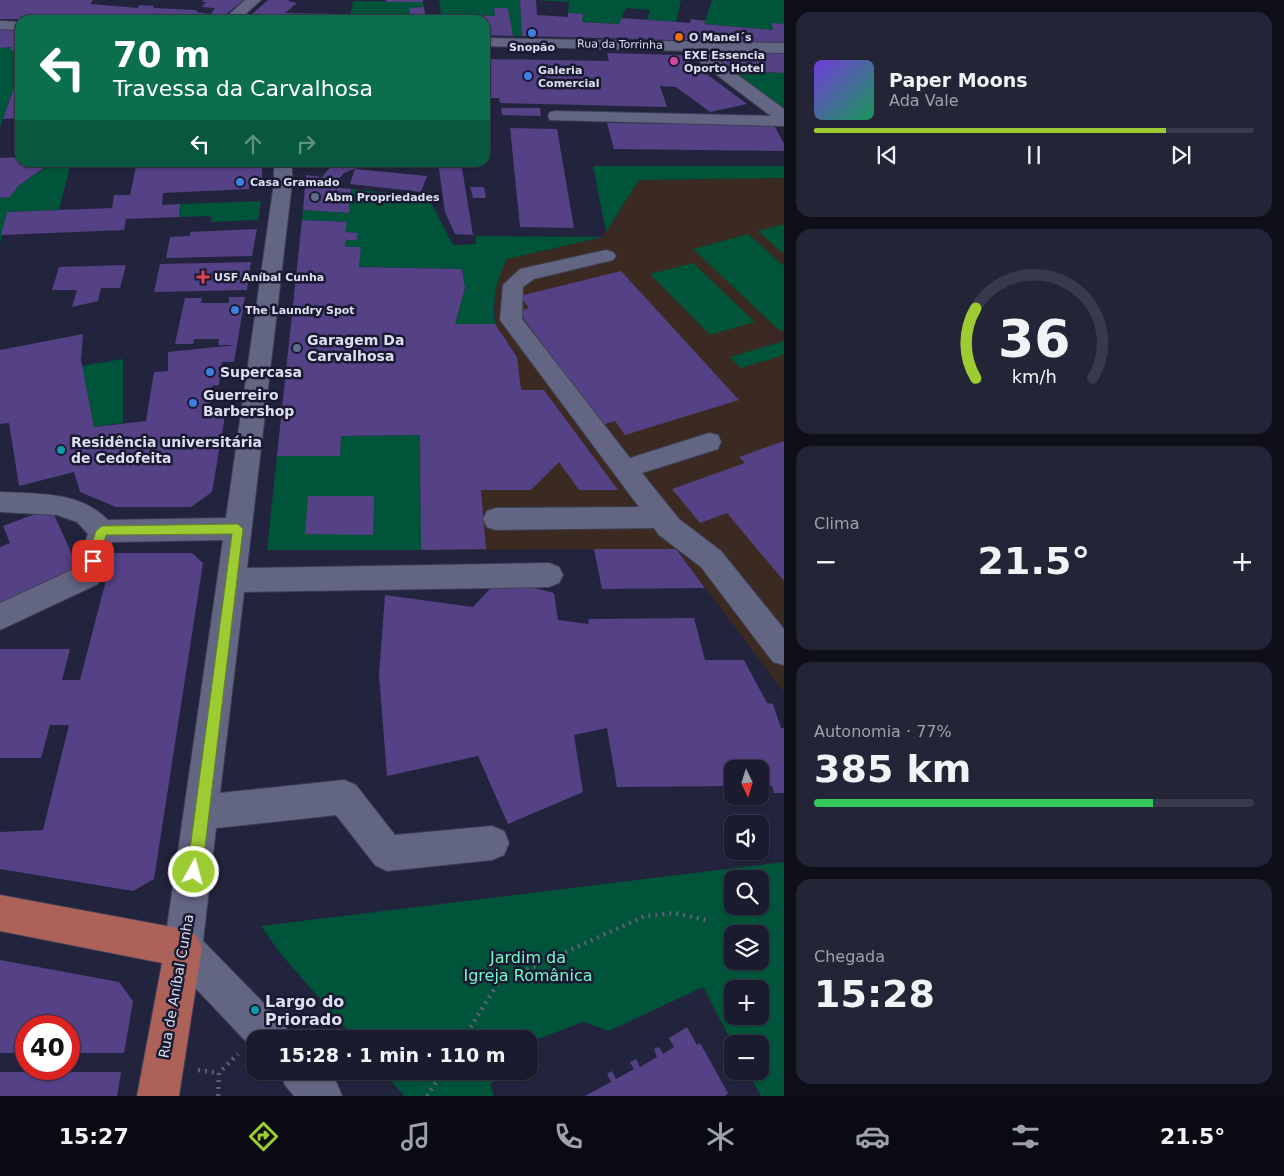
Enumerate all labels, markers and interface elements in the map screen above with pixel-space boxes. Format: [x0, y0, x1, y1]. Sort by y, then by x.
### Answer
marker: Snopão [526, 27, 538, 39]
marker: O Manel´s [673, 31, 685, 43]
place label: O Manel´s [689, 31, 752, 44]
icon: left [30, 35, 95, 100]
text: 70 m [113, 35, 210, 75]
street label: Rua da Torrinha [577, 37, 663, 52]
place label: Snopão [509, 41, 556, 54]
place label: EXE Essencia Oporto Hotel [684, 49, 765, 75]
marker: EXE Essencia Oporto Hotel [668, 55, 680, 67]
place label: Galeria Comercial [538, 64, 599, 90]
text: Paper Moons [889, 69, 1028, 91]
marker: Galeria Comercial [522, 70, 534, 82]
text: Travessa da Carvalhosa [113, 76, 373, 101]
text: Ada Vale [889, 91, 959, 110]
icon: left [186, 130, 214, 158]
icon: ahead [239, 130, 267, 158]
icon: right [292, 130, 320, 158]
icon: previous [873, 141, 901, 169]
icon: pause [1020, 141, 1048, 169]
icon: next [1167, 141, 1195, 169]
marker: Casa Gramado [234, 176, 246, 188]
place label: Casa Gramado [250, 176, 340, 189]
marker: Abm Propriedades [309, 191, 321, 203]
place label: Abm Propriedades [325, 191, 440, 204]
marker: USF Aníbal Cunha [196, 270, 210, 284]
place label: USF Aníbal Cunha [214, 271, 324, 284]
marker: The Laundry Spot [229, 304, 241, 316]
place label: The Laundry Spot [245, 304, 355, 317]
text: 36 [998, 309, 1070, 369]
place label: Garagem Da Carvalhosa [307, 332, 404, 364]
marker: Garagem Da Carvalhosa [291, 342, 303, 354]
place label: Supercasa [220, 364, 302, 380]
marker: Supercasa [204, 366, 216, 378]
text: km/h [1011, 366, 1057, 387]
place label: Guerreiro Barbershop [203, 387, 294, 419]
marker: Guerreiro Barbershop [187, 397, 199, 409]
place label: Residência universitária de Cedofeita [71, 434, 262, 466]
marker: Residência universitária de Cedofeita [55, 444, 67, 456]
text: Clima [814, 514, 859, 533]
text: 21.5° [978, 539, 1090, 583]
pin [72, 540, 114, 582]
text: − [814, 545, 837, 578]
text: + [1231, 545, 1254, 578]
icon: arrive [79, 547, 107, 575]
text: Autonomia · 77% [814, 722, 952, 741]
text: 385 km [814, 747, 971, 791]
north arrow [724, 760, 769, 805]
map controls [724, 760, 769, 1080]
button: sound [724, 815, 769, 860]
position arrow [167, 845, 219, 897]
button: search [724, 870, 769, 915]
street label: Rua de Aníbal Cunha [155, 913, 197, 1059]
button: layers [724, 925, 769, 970]
text: Chegada [814, 947, 885, 966]
park label: Jardim da Igreja Românica [463, 948, 593, 985]
text: 15:28 [814, 972, 935, 1016]
button: + [724, 980, 769, 1025]
place label: Largo do Priorado [265, 992, 344, 1029]
marker: Largo do Priorado [249, 1004, 261, 1016]
speed limit sign: 40 [15, 1015, 80, 1080]
button: − [724, 1035, 769, 1080]
text: 15:28 · 1 min · 110 m [278, 1044, 506, 1066]
icon: directions [246, 1119, 281, 1154]
icon: music [398, 1119, 433, 1154]
icon: phone [551, 1119, 586, 1154]
icon: climate [703, 1119, 738, 1154]
icon: car [855, 1119, 890, 1154]
icon: filters [1008, 1119, 1043, 1154]
text: 15:27 [59, 1124, 129, 1149]
text: 21.5° [1160, 1124, 1225, 1149]

